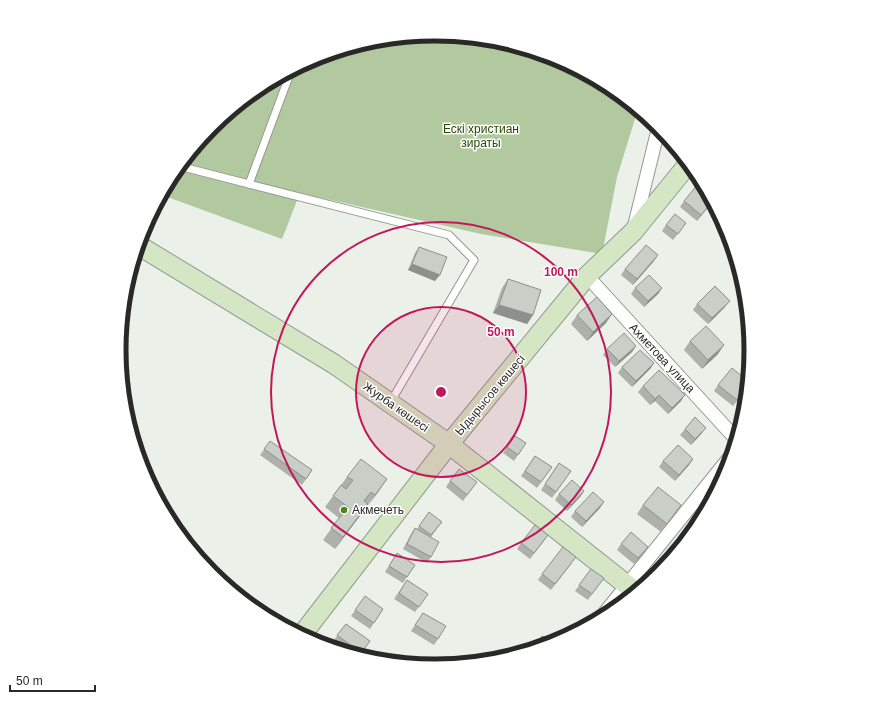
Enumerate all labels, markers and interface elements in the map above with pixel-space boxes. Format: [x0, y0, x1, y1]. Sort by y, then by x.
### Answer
park label: Ескі христиан зираты [443, 122, 519, 150]
text: 100 m [544, 265, 578, 279]
street label: Ахметова улица [626, 320, 698, 396]
text: 50 m [487, 325, 515, 339]
street label: Ыдырысов көшесі [452, 352, 528, 438]
street label: Журба көшесі [360, 379, 432, 435]
centre of rings [434, 385, 448, 399]
place label: Акмечеть [352, 503, 404, 517]
marker: Акмечеть [339, 505, 349, 515]
scale bar [10, 667, 95, 693]
text: 50 m [16, 674, 43, 688]

